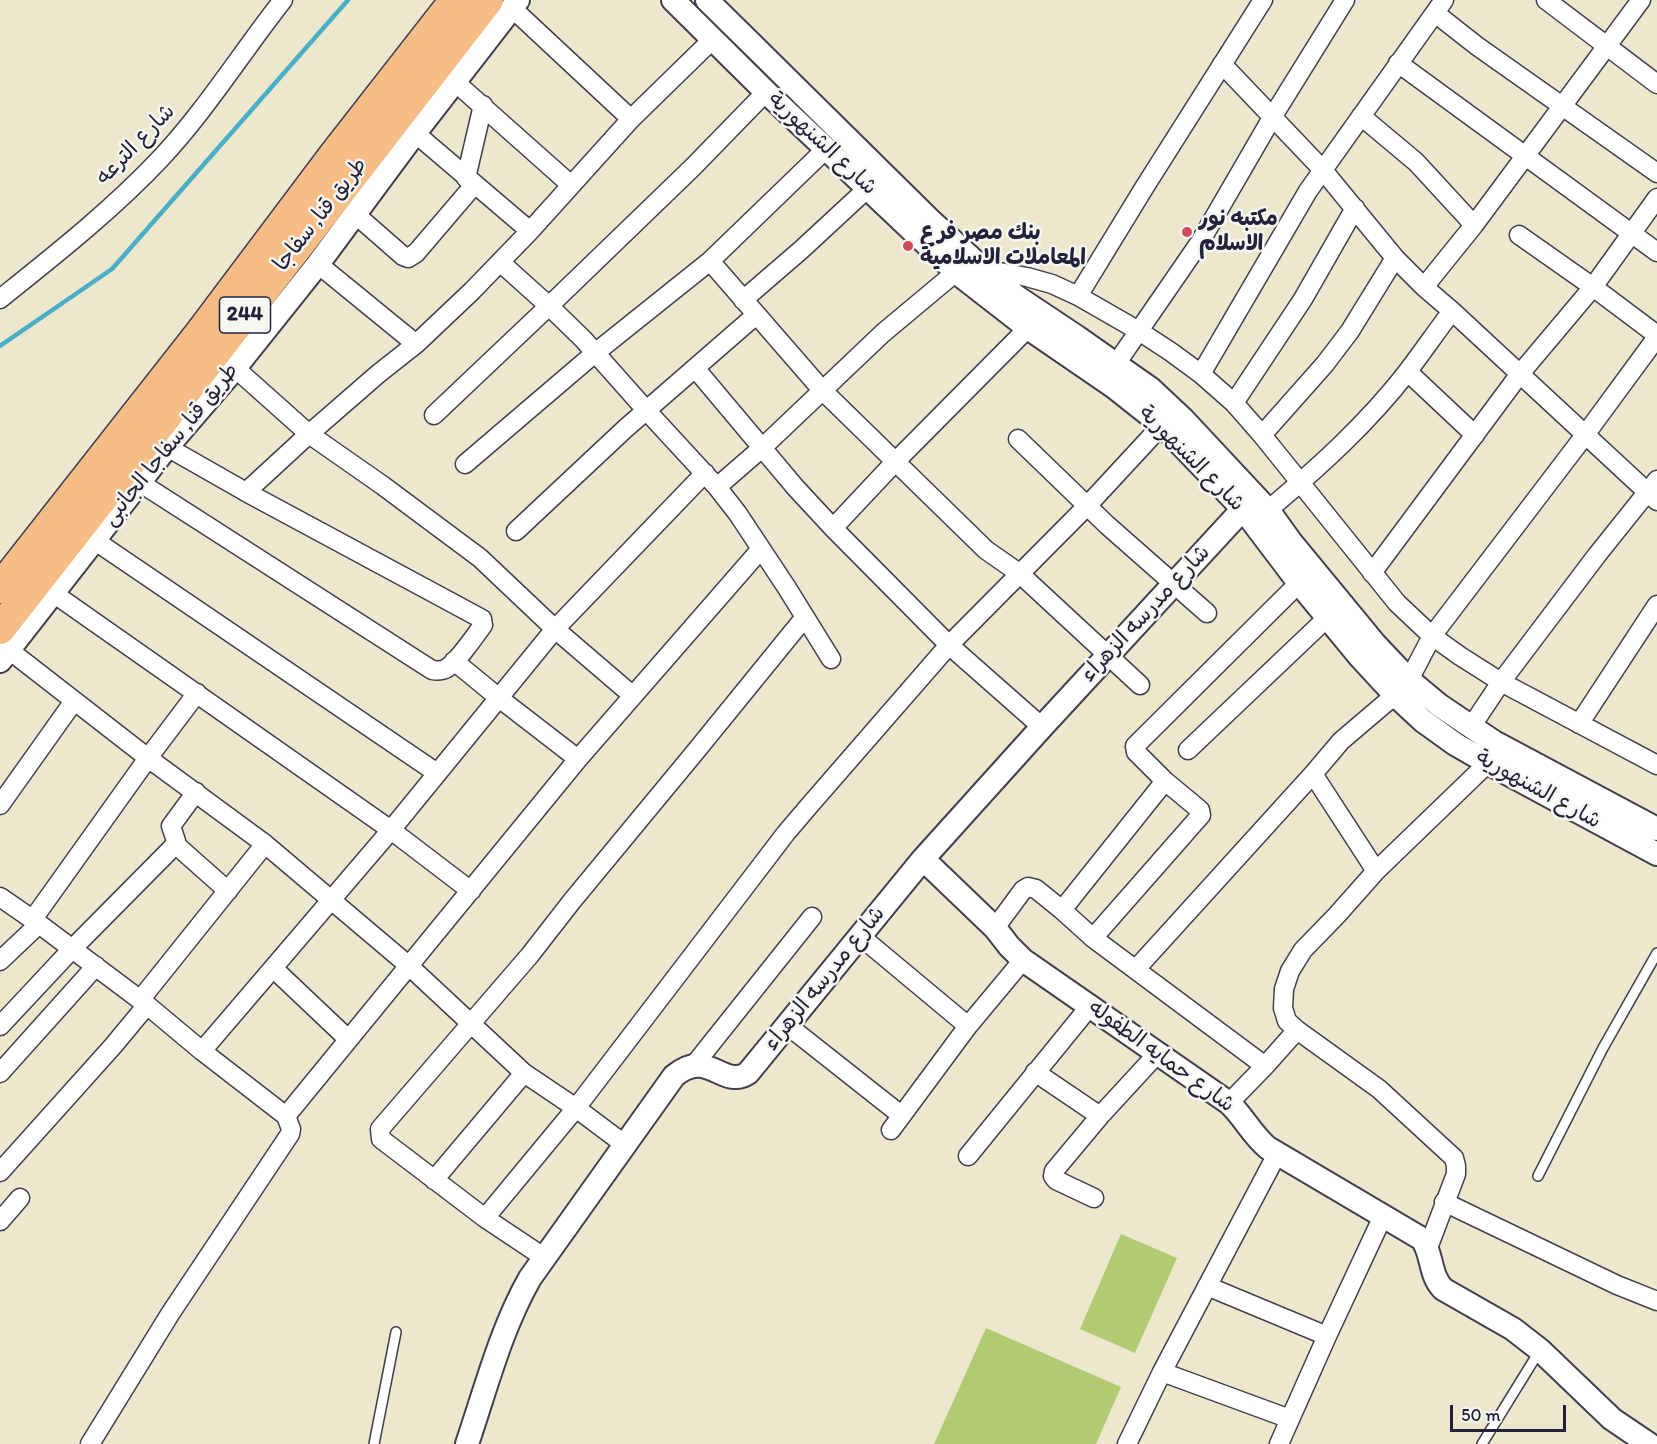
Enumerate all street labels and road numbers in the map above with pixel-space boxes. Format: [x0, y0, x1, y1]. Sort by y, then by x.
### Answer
street label: شارع الشنهورية [762, 87, 882, 201]
street label: شارع الترعه [91, 99, 181, 191]
street label: طريق قنا, سفاجا [269, 153, 373, 277]
road number: 244 [220, 297, 270, 333]
street label: طريق قنا, سفاجا الجانبى [97, 358, 245, 532]
street label: شارع الشنهورية [1132, 400, 1250, 518]
street label: شارع مدرسه الزهراء [1076, 540, 1216, 688]
street label: شارع الشنهورية [1471, 745, 1605, 835]
street label: شارع مدرسه الزهراء [759, 902, 891, 1056]
street label: شارع حمايه الطفوله [1083, 995, 1239, 1119]

